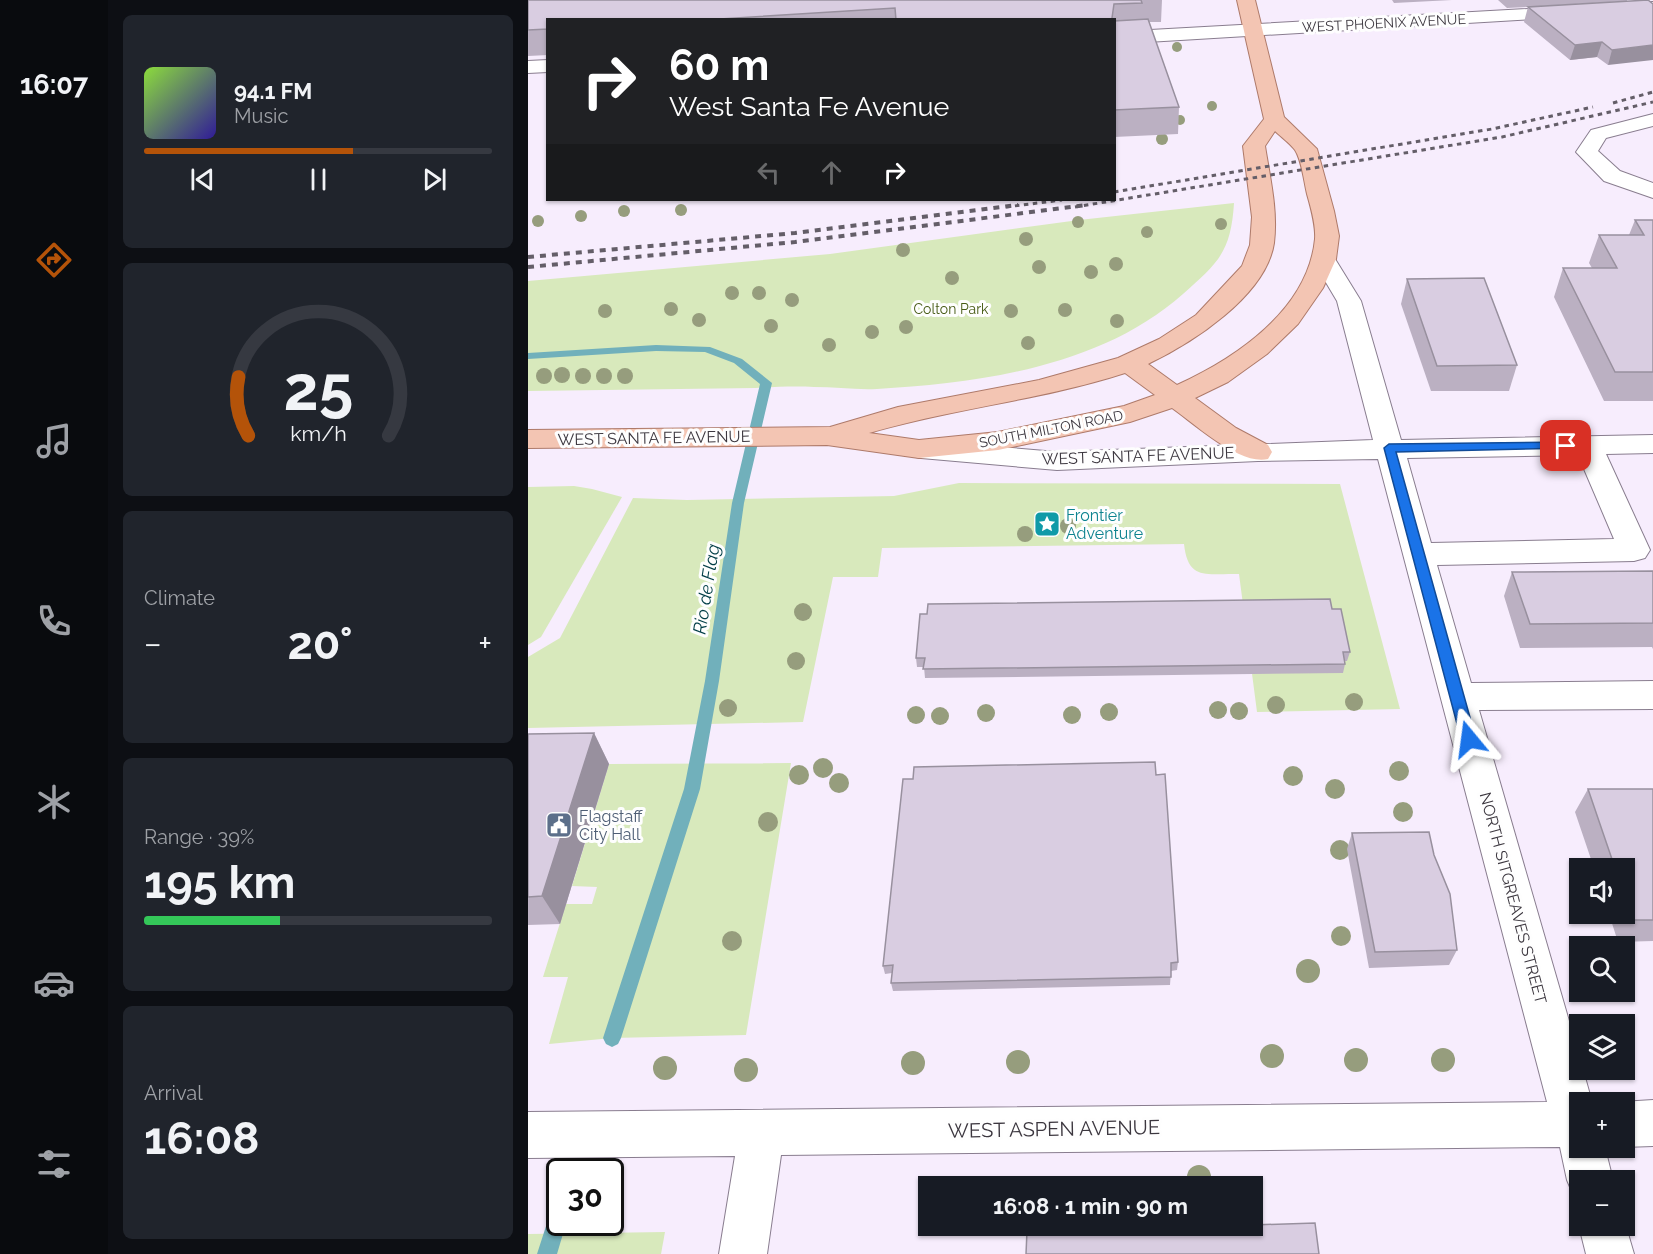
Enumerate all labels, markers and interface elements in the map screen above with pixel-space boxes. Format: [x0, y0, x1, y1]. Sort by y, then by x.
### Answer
street label: WEST PHOENIX AVENUE [1302, 11, 1466, 35]
text: 60 m [669, 41, 769, 90]
icon: right [570, 42, 648, 120]
text: 16:07 [20, 69, 88, 100]
text: 94.1 FM [234, 78, 312, 104]
text: West Santa Fe Avenue [669, 91, 949, 122]
text: Music [234, 104, 288, 128]
icon: left [752, 156, 785, 189]
icon: ahead [815, 156, 848, 189]
icon: right [878, 156, 911, 189]
icon: previous [186, 163, 219, 196]
icon: pause [302, 163, 335, 196]
icon: next [418, 163, 451, 196]
icon: directions [33, 239, 75, 281]
park label: Colton Park [914, 301, 989, 317]
text: 25 [283, 351, 353, 425]
street label: SOUTH MILTON ROAD [978, 407, 1124, 451]
icon: music [33, 420, 75, 462]
pin [1540, 420, 1591, 471]
text: km/h [290, 422, 346, 447]
street label: WEST SANTA FE AVENUE [558, 427, 751, 449]
icon: arrive [1549, 429, 1582, 462]
street label: WEST SANTA FE AVENUE [1041, 443, 1235, 469]
place label: Frontier Adventure [1066, 506, 1143, 543]
place icon: Frontier Adventure [1032, 509, 1062, 539]
water label: Rio de Flag [688, 542, 724, 636]
text: Climate [144, 586, 215, 610]
icon: phone [33, 600, 75, 642]
text: 20° [287, 617, 353, 670]
text: − [144, 624, 162, 663]
text: + [478, 624, 492, 663]
position arrow [1437, 707, 1501, 771]
icon: climate [33, 781, 75, 823]
street label: NORTH SITGREAVES STREET [1476, 790, 1550, 1006]
place label: Flagstaff City Hall [579, 807, 643, 844]
public building icon: Flagstaff City Hall [544, 810, 574, 840]
text: Range · 39% [144, 825, 254, 849]
text: 195 km [144, 856, 295, 909]
map controls [1569, 858, 1635, 1236]
button: sound [1569, 858, 1635, 924]
button: search [1569, 936, 1635, 1002]
icon: car [33, 962, 75, 1004]
button: layers [1569, 1014, 1635, 1080]
text: Arrival [144, 1081, 203, 1105]
button: + [1569, 1092, 1635, 1158]
text: 16:08 [144, 1112, 259, 1165]
street label: WEST ASPEN AVENUE [948, 1115, 1160, 1143]
icon: filters [33, 1143, 75, 1185]
speed limit sign: 30 [546, 1158, 624, 1236]
button: − [1569, 1170, 1635, 1236]
text: 16:08 · 1 min · 90 m [993, 1193, 1188, 1219]

